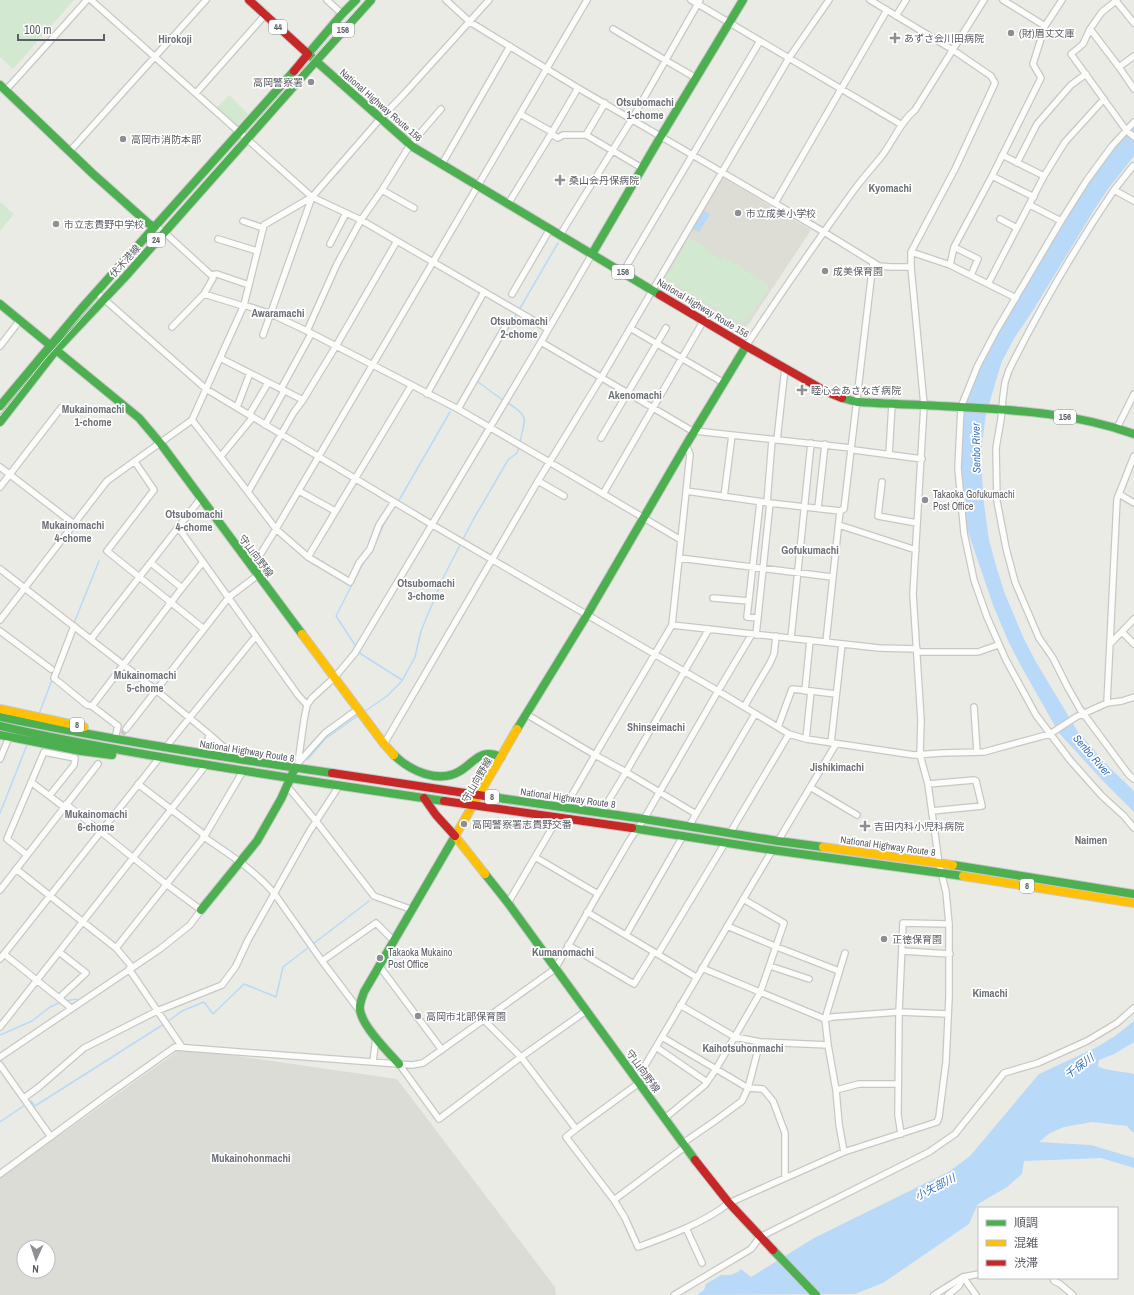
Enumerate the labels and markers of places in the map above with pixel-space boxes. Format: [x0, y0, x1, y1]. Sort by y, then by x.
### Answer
place label: (財)眉丈文庫 [1019, 27, 1074, 40]
marker: (財)眉丈文庫 [1006, 28, 1016, 38]
marker: あずさ会川田病院 [889, 32, 901, 44]
place label: あずさ会川田病院 [904, 32, 984, 45]
place label: 高岡警察署 [253, 76, 303, 89]
marker: 高岡警察署 [306, 77, 316, 87]
place label: 高岡市消防本部 [131, 133, 201, 146]
marker: 高岡市消防本部 [118, 134, 128, 144]
marker: 桑山会丹保病院 [554, 174, 566, 186]
place label: 桑山会丹保病院 [569, 174, 639, 187]
place label: 市立成美小学校 [746, 207, 816, 220]
marker: 市立成美小学校 [733, 208, 743, 218]
place label: 市立志貴野中学校 [64, 218, 144, 231]
marker: 市立志貴野中学校 [51, 219, 61, 229]
place label: 成美保育園 [833, 265, 883, 278]
marker: 成美保育園 [820, 266, 830, 276]
marker: 睦心会あさなぎ病院 [796, 384, 808, 396]
place label: 睦心会あさなぎ病院 [811, 384, 901, 397]
place label: Takaoka Gofukumachi Post Office [933, 488, 1015, 513]
marker: Takaoka Gofukumachi Post Office [920, 495, 930, 505]
place label: 高岡警察署志貴野交番 [472, 818, 572, 831]
marker: 高岡警察署志貴野交番 [459, 819, 469, 829]
marker: 吉田内科小児科病院 [859, 820, 871, 832]
place label: 吉田内科小児科病院 [874, 820, 964, 833]
place label: 正徳保育園 [892, 933, 942, 946]
marker: 正徳保育園 [879, 934, 889, 944]
place label: Takaoka Mukaino Post Office [388, 946, 453, 971]
marker: Takaoka Mukaino Post Office [375, 953, 385, 963]
place label: 高岡市北部保育園 [426, 1010, 506, 1023]
marker: 高岡市北部保育園 [413, 1011, 423, 1021]

